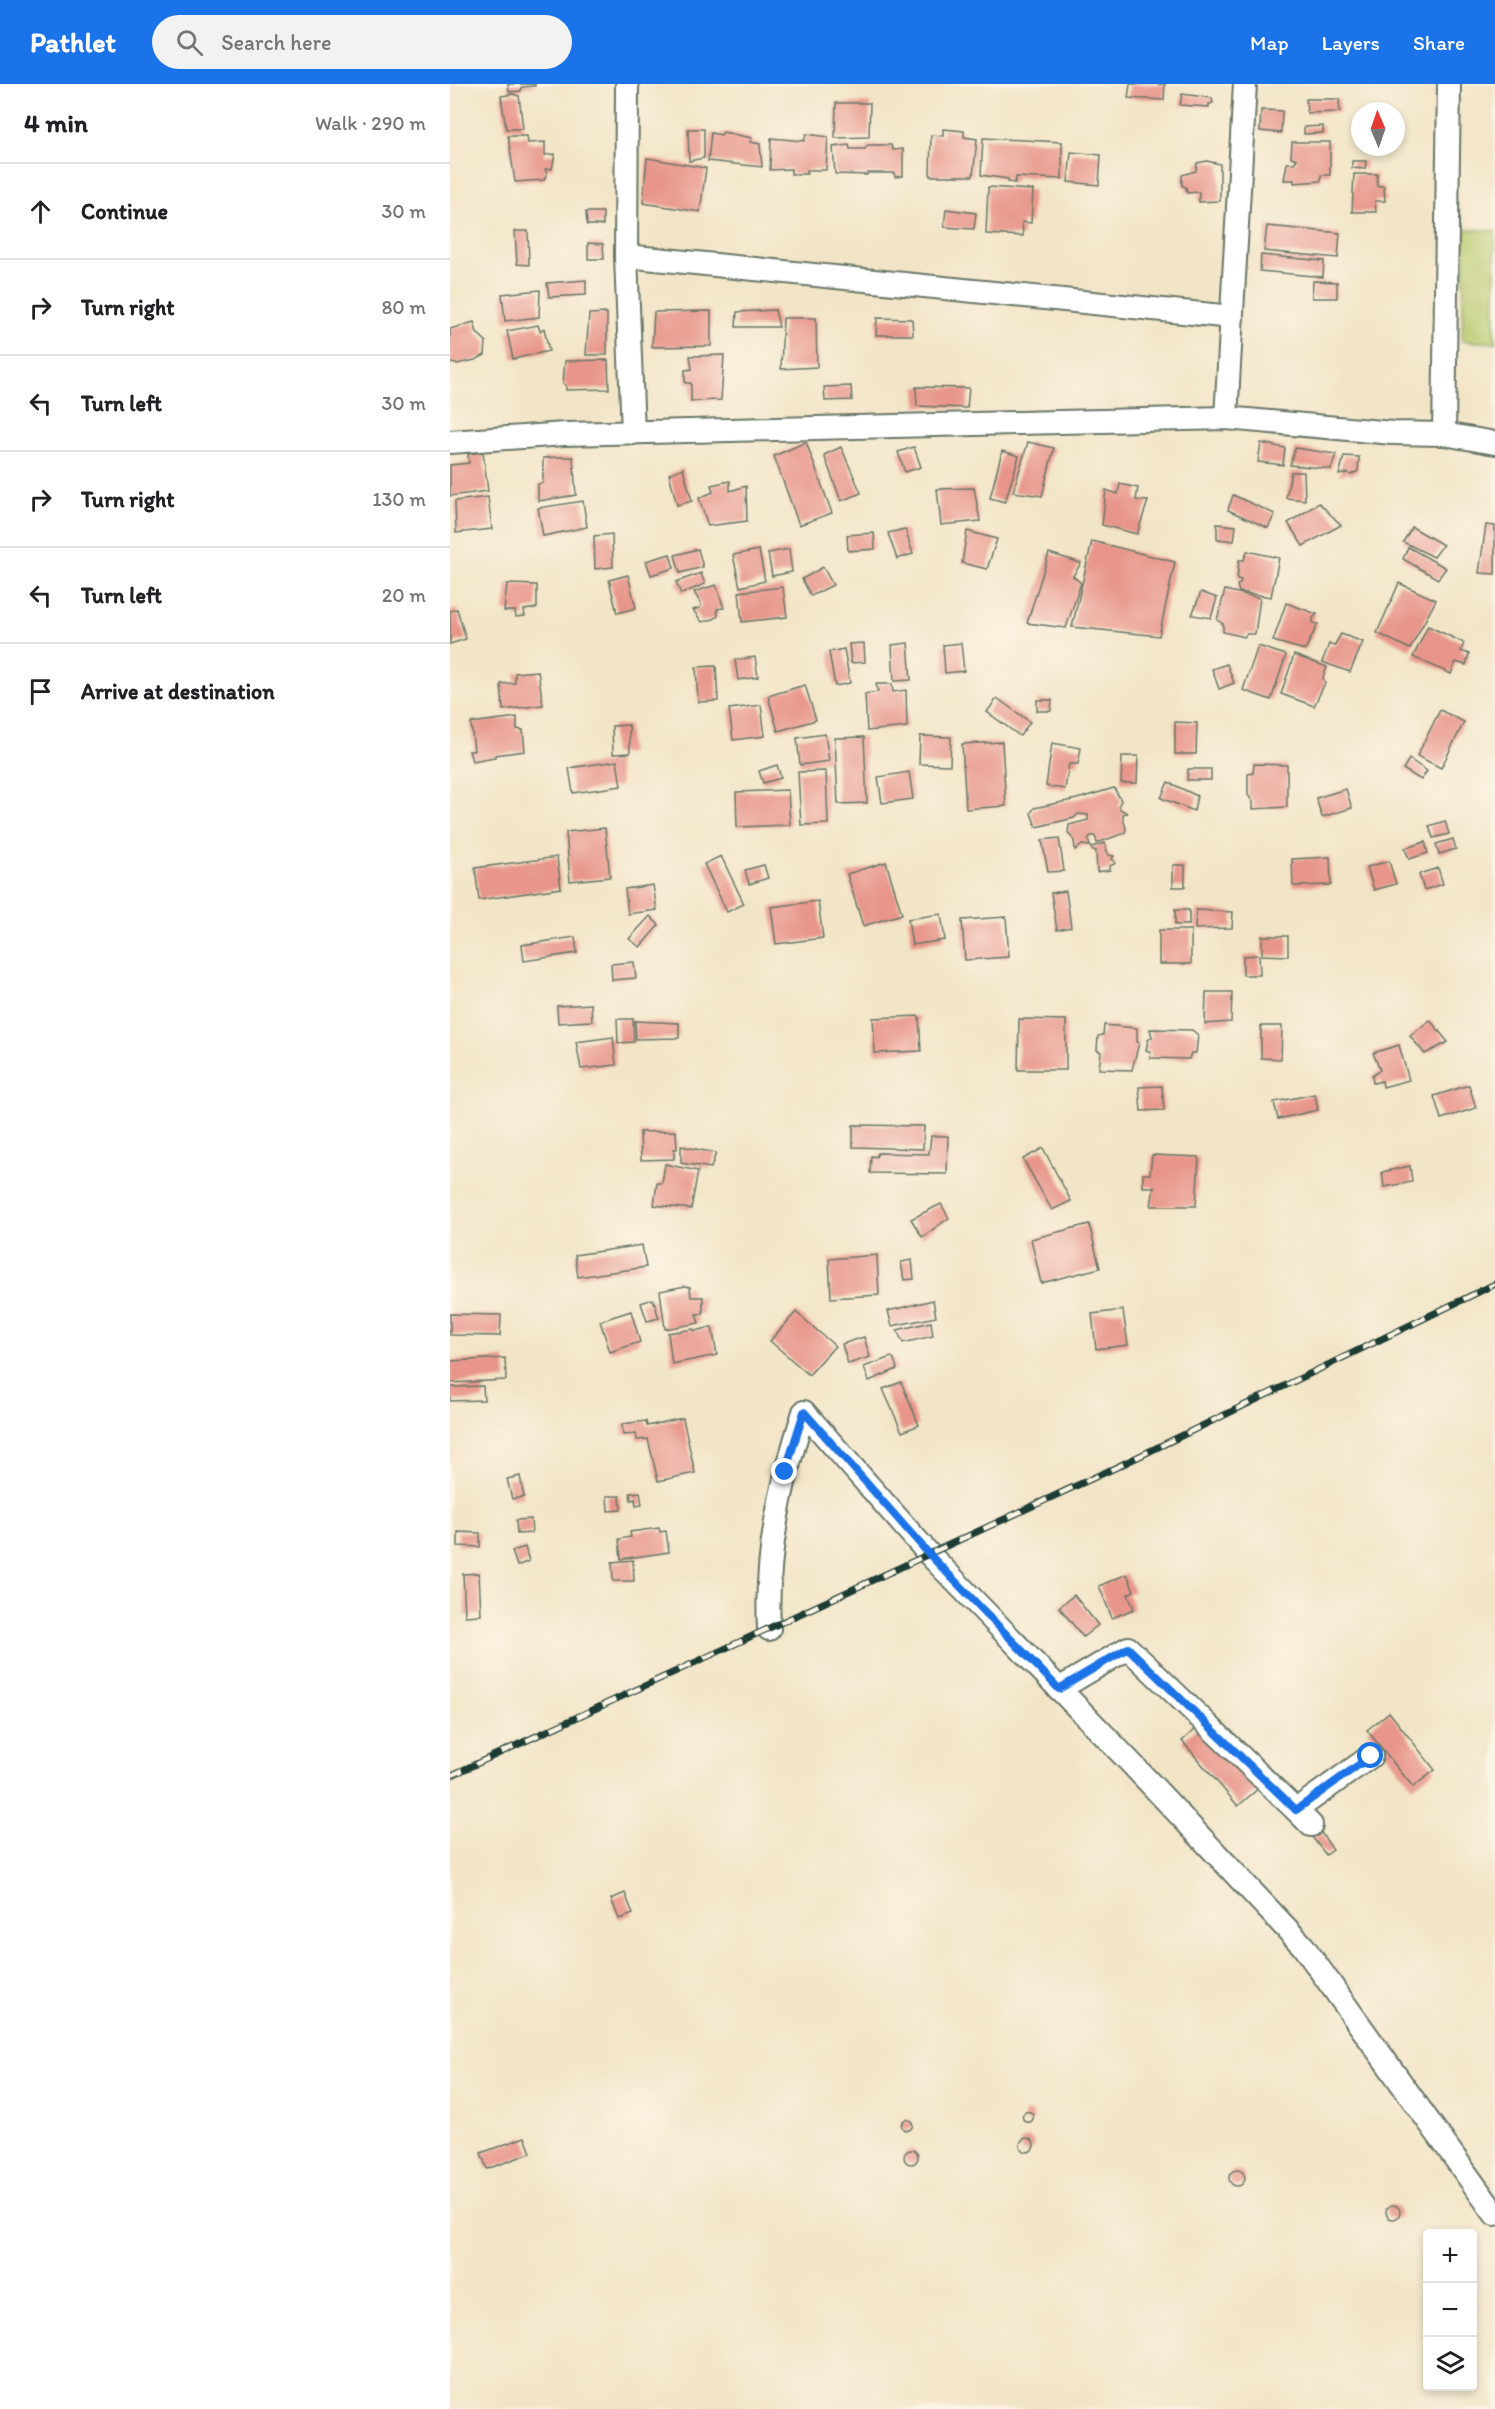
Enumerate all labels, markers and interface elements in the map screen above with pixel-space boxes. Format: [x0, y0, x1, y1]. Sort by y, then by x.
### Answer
search box [152, 15, 572, 69]
text: Pathlet [30, 25, 116, 59]
icon: search [173, 26, 206, 59]
text: Search here [221, 29, 331, 56]
text: Map [1250, 30, 1289, 55]
text: Layers [1322, 30, 1380, 55]
text: Share [1413, 30, 1465, 55]
north arrow [1351, 102, 1405, 156]
text: 4 min [24, 107, 88, 139]
text: Walk · 290 m [315, 111, 426, 135]
icon: ahead [24, 195, 57, 228]
text: Continue [81, 198, 168, 225]
text: 30 m [381, 199, 426, 223]
icon: right [24, 291, 57, 324]
text: Turn right [81, 294, 175, 321]
text: 80 m [381, 295, 426, 319]
icon: left [24, 387, 57, 420]
text: Turn left [81, 390, 162, 417]
text: 30 m [381, 391, 426, 415]
icon: right [24, 483, 57, 516]
text: Turn right [81, 486, 175, 513]
text: 130 m [372, 487, 426, 511]
icon: left [24, 579, 57, 612]
text: Turn left [81, 582, 162, 609]
text: 20 m [382, 583, 426, 607]
icon: arrive [24, 675, 57, 708]
text: Arrive at destination [81, 678, 275, 705]
route end [771, 1458, 797, 1484]
route start [1357, 1742, 1383, 1768]
map controls [1423, 2229, 1477, 2391]
button: + [1423, 2229, 1477, 2283]
button: − [1423, 2283, 1477, 2337]
button: layers [1423, 2337, 1477, 2391]

